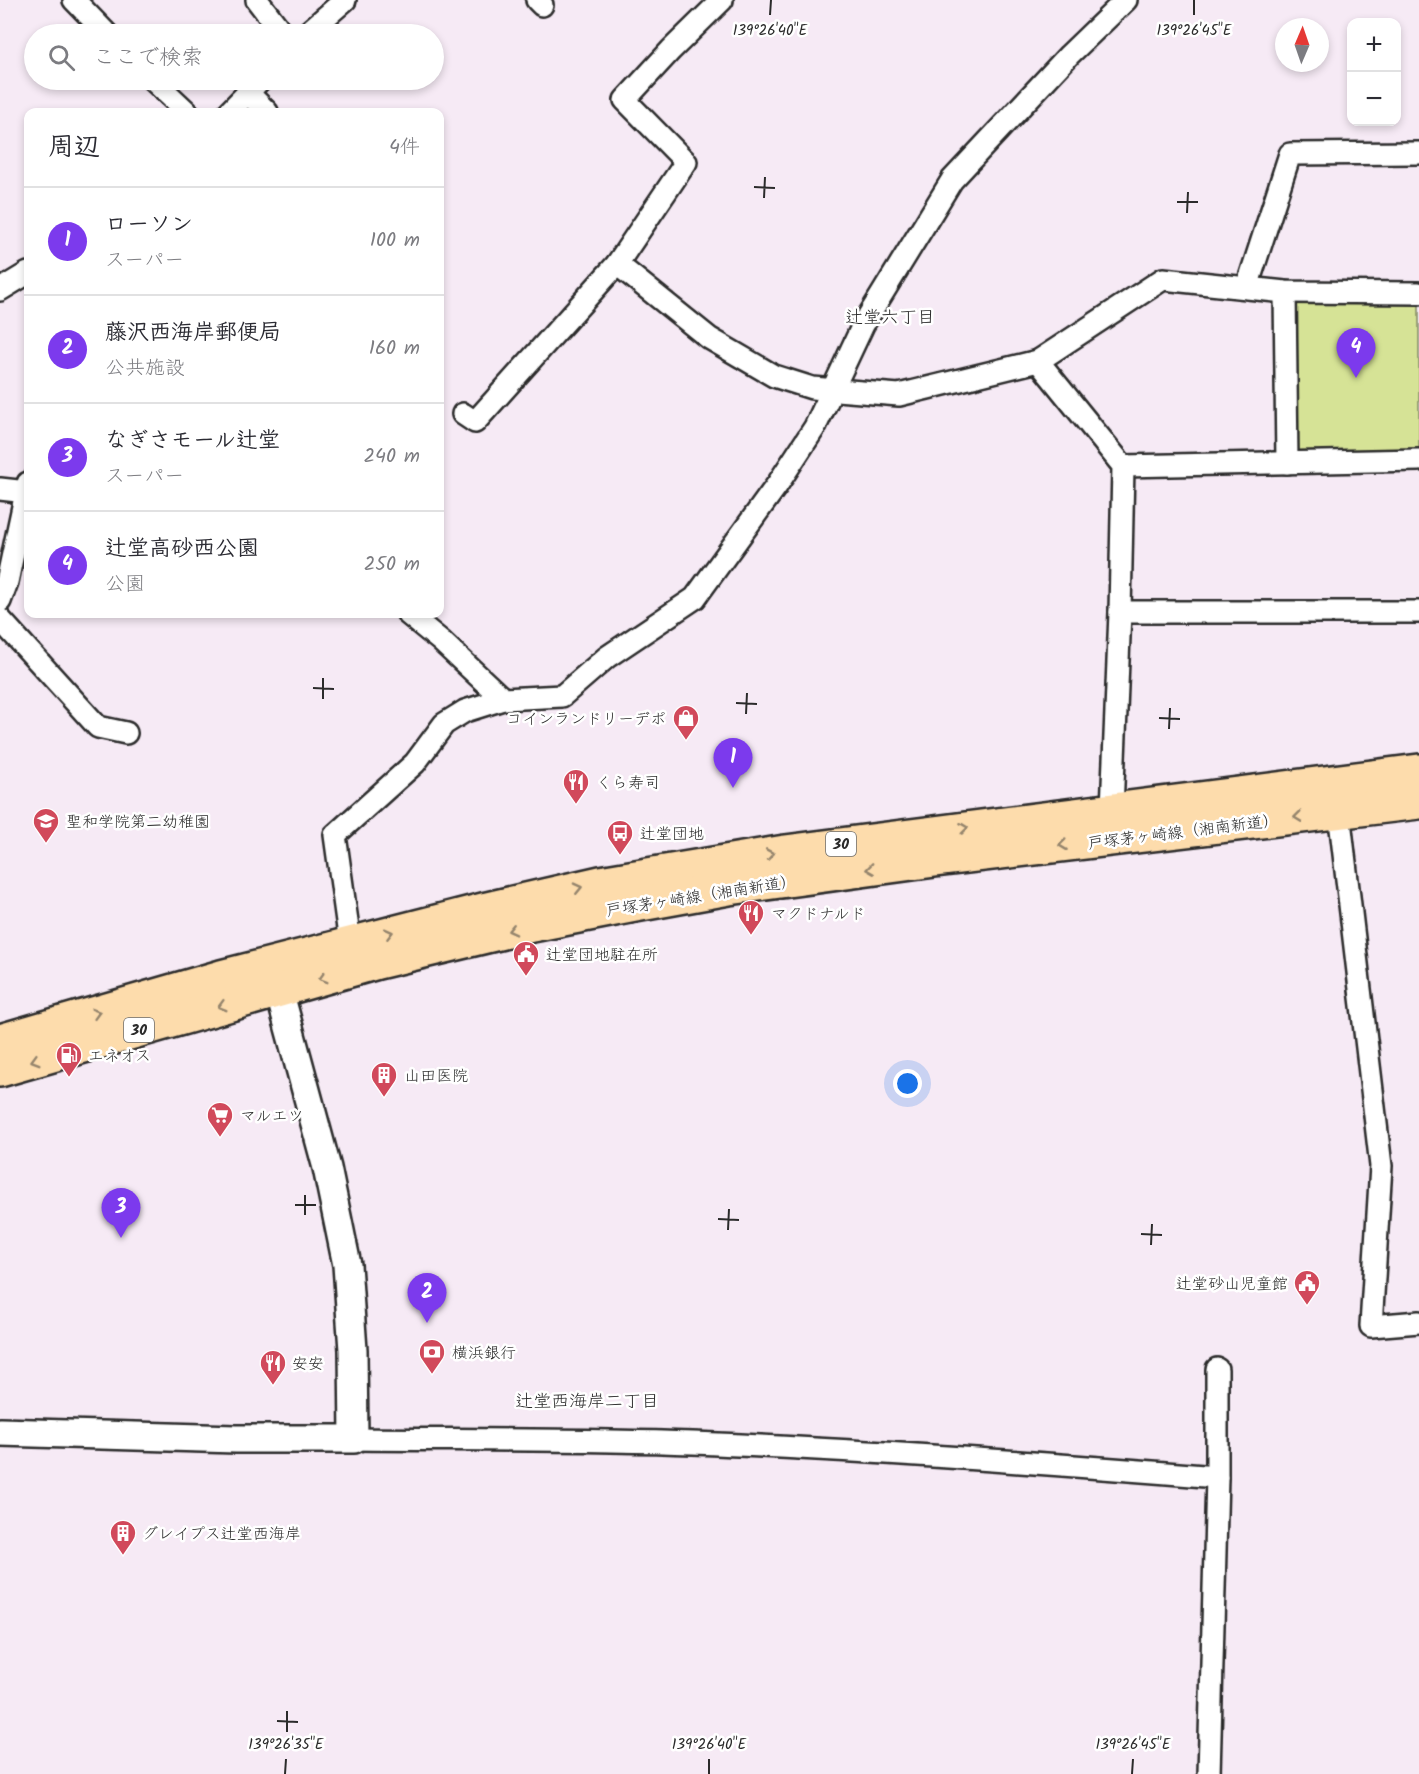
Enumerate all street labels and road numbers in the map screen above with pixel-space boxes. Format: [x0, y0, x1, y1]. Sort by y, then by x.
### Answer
street label: 戸塚茅ヶ崎線（湘南新道） [1086, 808, 1280, 857]
road number: 30 [826, 832, 856, 856]
street label: 戸塚茅ヶ崎線（湘南新道） [604, 869, 798, 924]
road number: 30 [124, 1018, 154, 1042]

